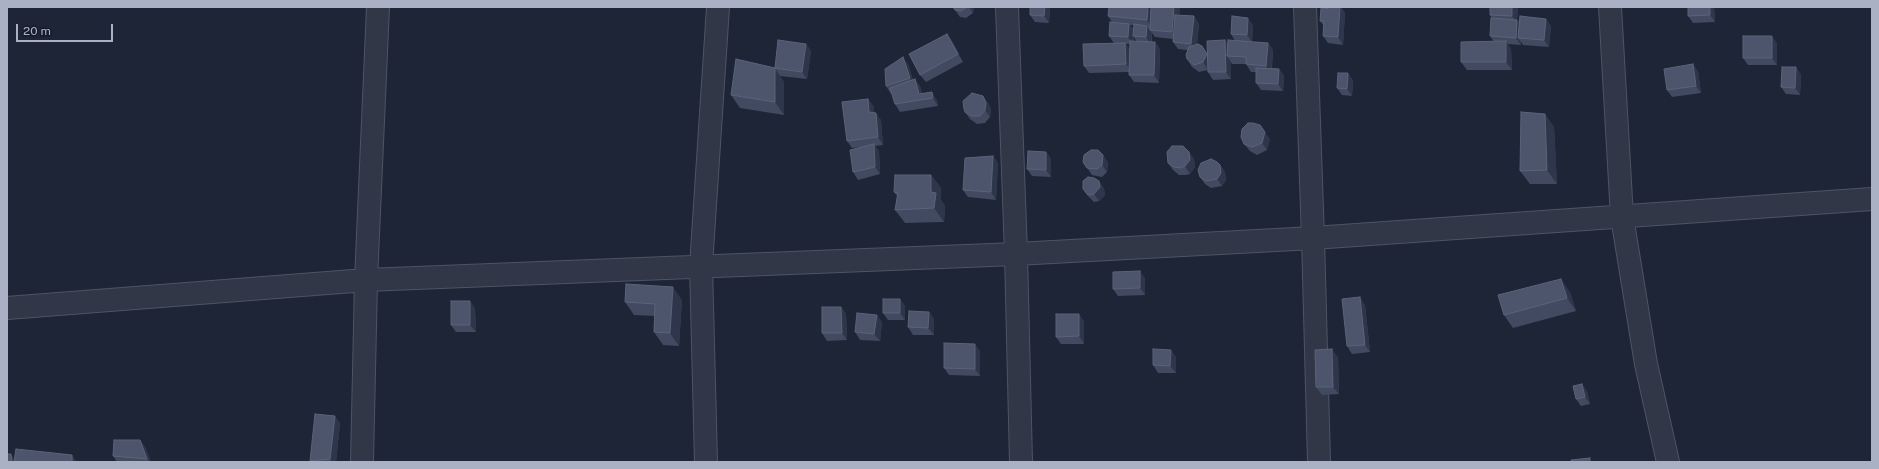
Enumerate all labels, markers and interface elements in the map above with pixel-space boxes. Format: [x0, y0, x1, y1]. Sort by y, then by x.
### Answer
scale bar [18, 16, 115, 42]
text: 20 m [23, 24, 51, 38]

